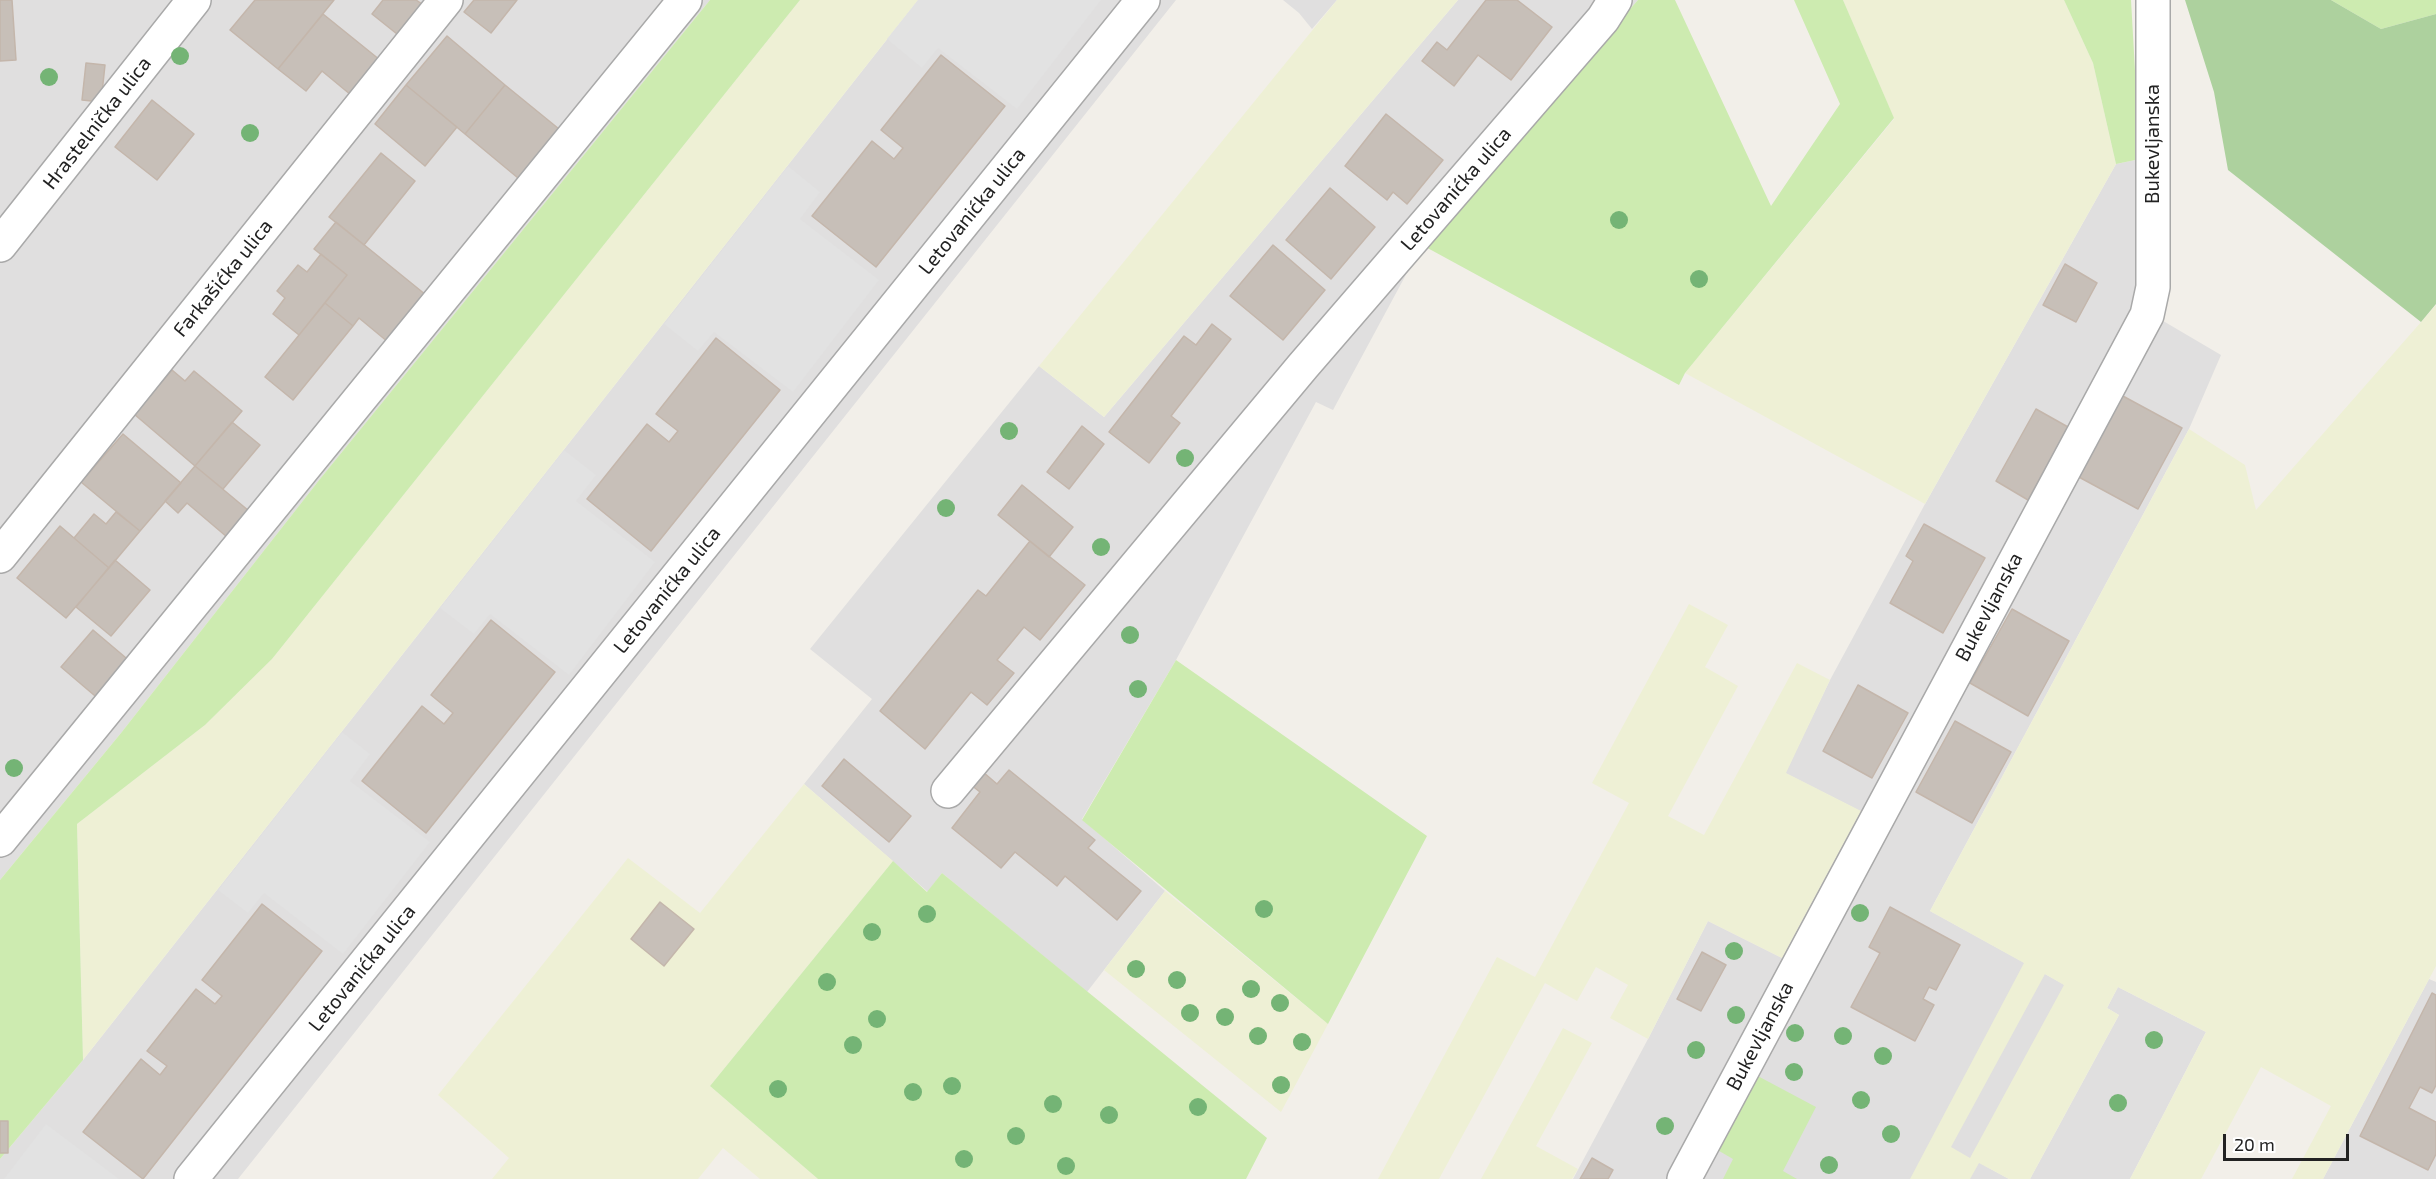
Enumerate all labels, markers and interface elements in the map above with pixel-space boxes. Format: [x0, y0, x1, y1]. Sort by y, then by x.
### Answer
street label: Hrastelnička ulica [38, 52, 156, 194]
street label: Bukevljanska [2140, 84, 2164, 204]
street label: Letovanićka ulica [1396, 122, 1516, 256]
street label: Letovanićka ulica [913, 143, 1031, 279]
street label: Farkašićka ulica [168, 214, 278, 342]
street label: Letovanićka ulica [608, 522, 726, 658]
street label: Bukevljanska [1950, 548, 2028, 666]
street label: Letovanićka ulica [303, 900, 421, 1036]
street label: Bukevljanska [1721, 977, 1799, 1095]
scale bar [2226, 1122, 2352, 1160]
text: 20 m [2234, 1133, 2275, 1155]

